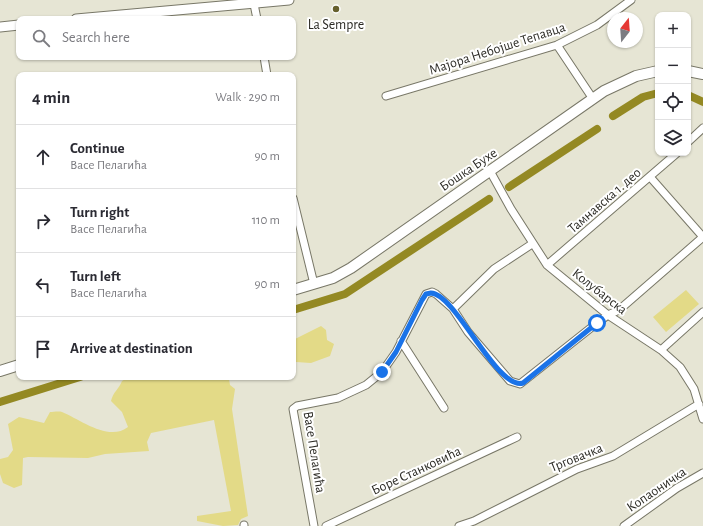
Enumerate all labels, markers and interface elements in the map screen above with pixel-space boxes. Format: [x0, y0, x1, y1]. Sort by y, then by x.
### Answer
marker: La Sempre [331, 4, 341, 14]
north arrow [607, 12, 643, 48]
map controls [655, 12, 691, 156]
button: + [655, 12, 691, 48]
search box [16, 16, 296, 60]
place label: La Sempre [308, 18, 364, 32]
street label: Мајора Небојше Тепавца [427, 20, 568, 78]
icon: search [30, 27, 52, 49]
text: Search here [62, 30, 130, 45]
button: − [655, 48, 691, 84]
button: locate [655, 84, 691, 120]
text: 4 min [32, 89, 70, 106]
text: Walk · 290 m [215, 91, 280, 104]
button: layers [655, 120, 691, 156]
text: Continue [70, 141, 125, 156]
icon: ahead [32, 146, 54, 168]
street label: Бошка Бухе [437, 146, 500, 194]
text: 90 m [254, 150, 280, 163]
text: Васе Пелагића [70, 159, 147, 172]
street label: Тамнавска 1. део [565, 165, 644, 236]
text: Turn right [70, 205, 129, 220]
icon: right [32, 210, 54, 232]
text: 110 m [252, 214, 280, 227]
text: Васе Пелагића [70, 223, 147, 236]
street label: Колубарска [569, 266, 630, 318]
text: Turn left [70, 269, 121, 284]
icon: left [32, 274, 54, 296]
text: 90 m [254, 278, 280, 291]
text: Васе Пелагића [70, 287, 147, 300]
route start [588, 314, 606, 332]
icon: arrive [32, 338, 54, 360]
text: Arrive at destination [70, 341, 193, 356]
route end [373, 363, 391, 381]
street label: Васе Пелагића [301, 410, 327, 495]
street label: Трговачка [548, 441, 605, 475]
street label: Боре Станковића [369, 444, 464, 498]
street label: Копаоничка [624, 465, 689, 515]

